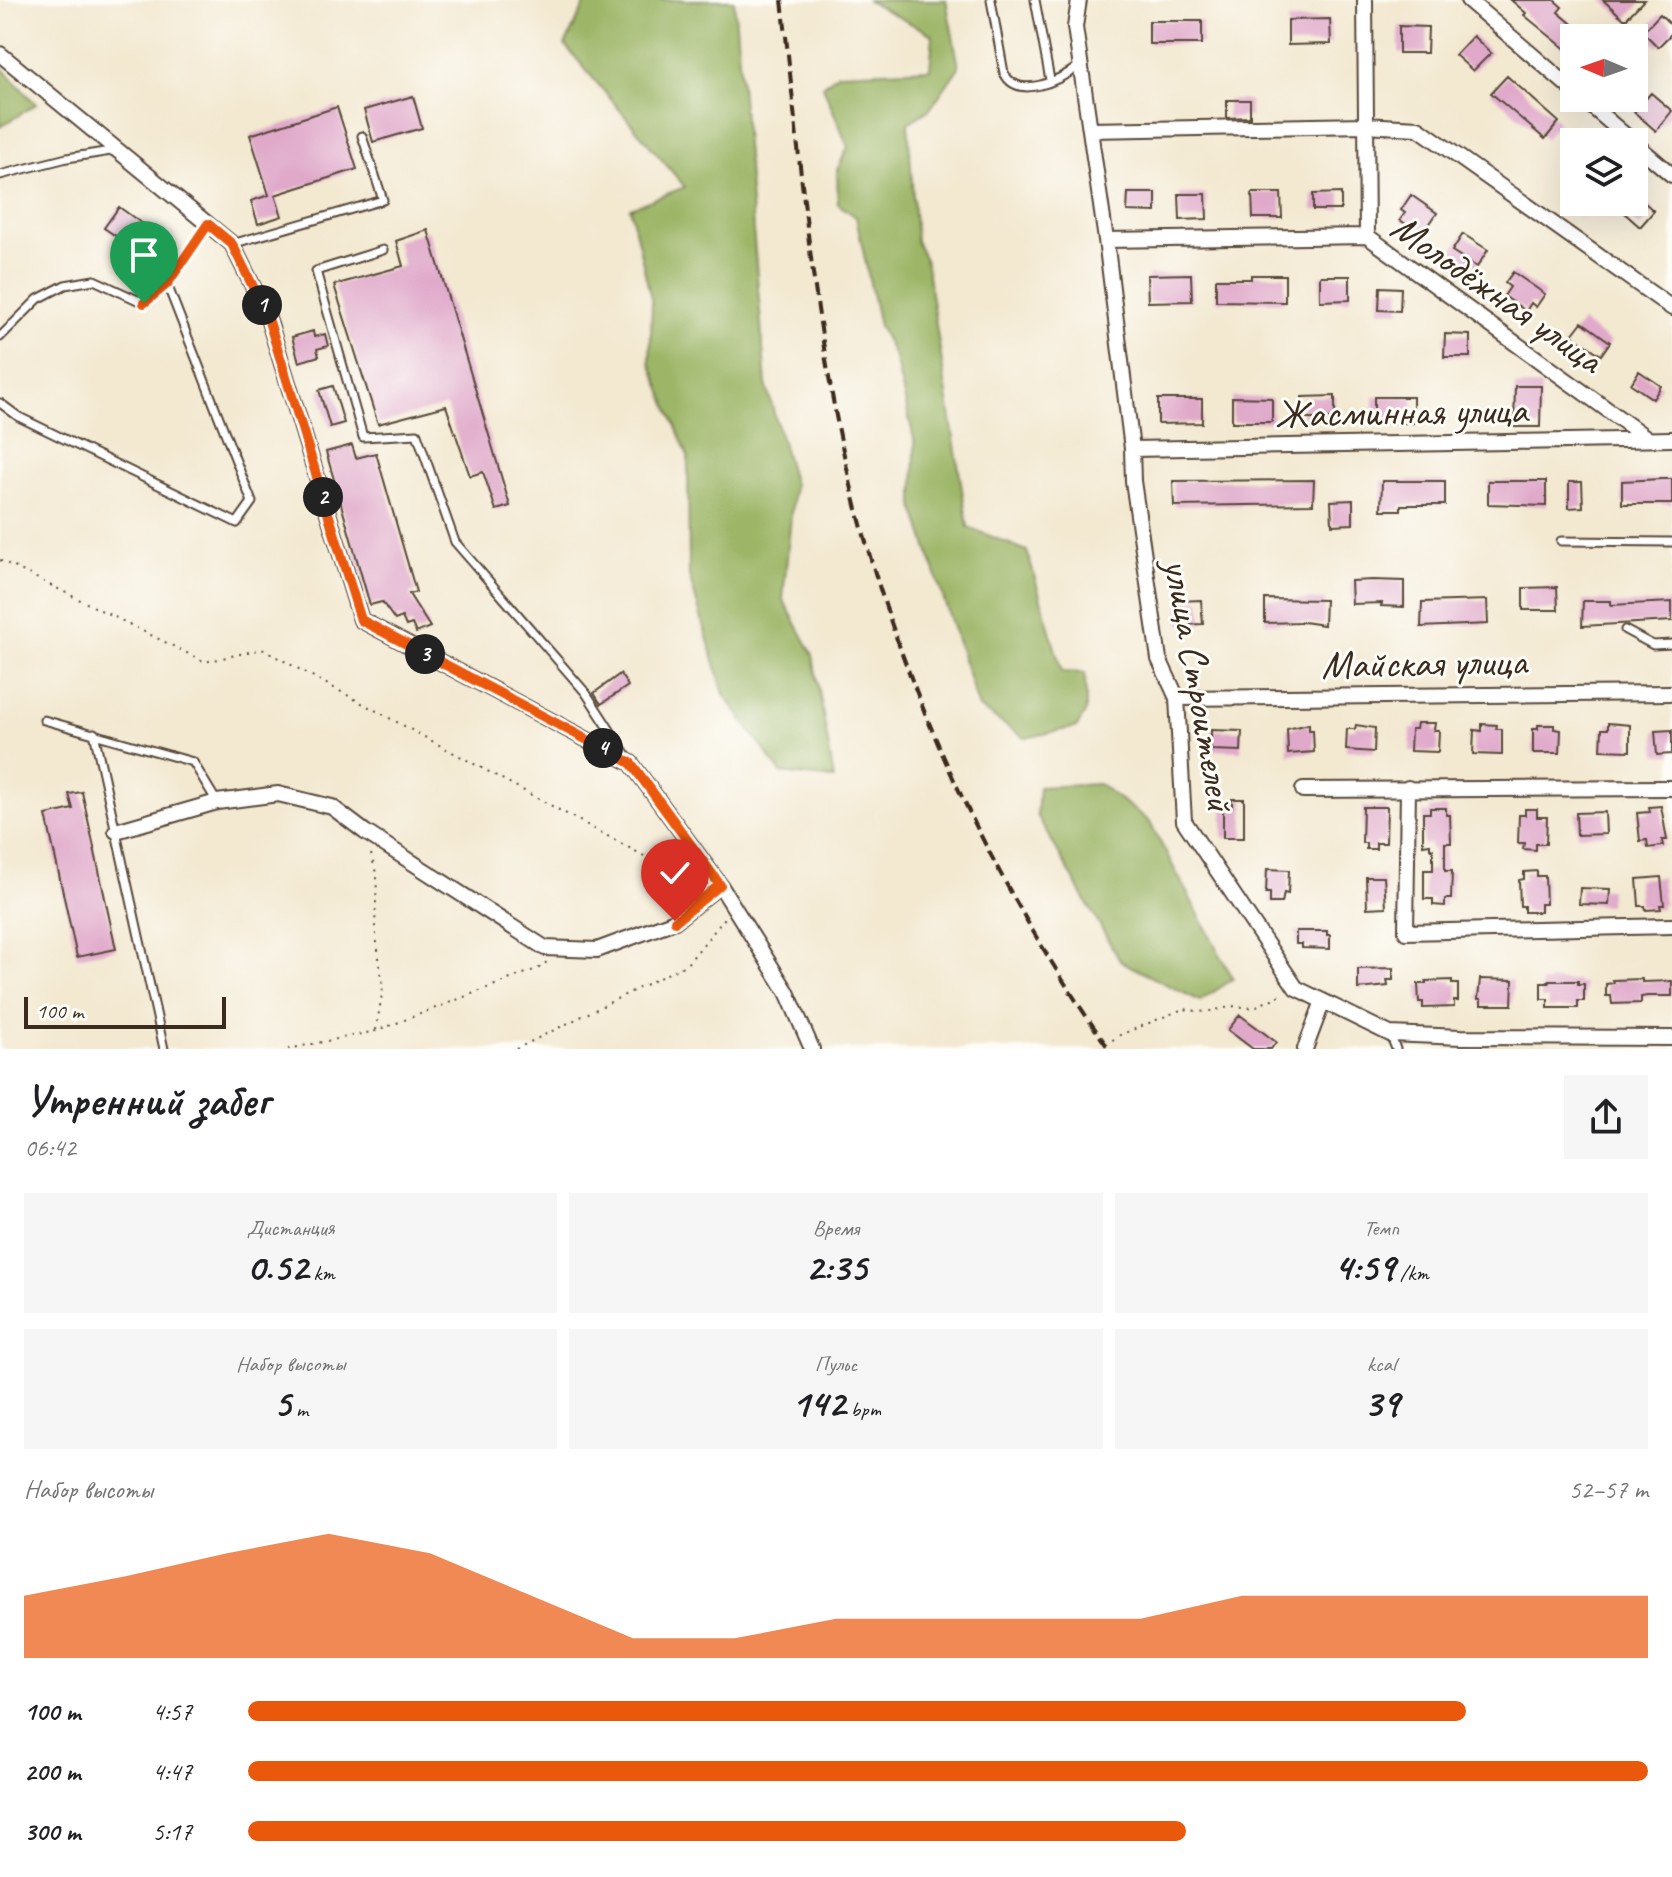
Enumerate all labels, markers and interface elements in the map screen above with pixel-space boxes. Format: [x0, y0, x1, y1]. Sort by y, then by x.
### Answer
north arrow [1560, 24, 1648, 112]
map controls [1560, 24, 1648, 216]
button: layers [1560, 128, 1648, 216]
street label: Молодёжная улица [1382, 202, 1615, 386]
pin [110, 221, 178, 303]
icon: arrive [122, 233, 166, 277]
pin: 1 [242, 285, 282, 325]
text: 1 [257, 291, 267, 319]
street label: Жасминная улица [1274, 385, 1530, 439]
pin: 2 [303, 477, 343, 517]
text: 2 [318, 483, 328, 511]
street label: улица Строителей [1152, 553, 1246, 817]
pin: 3 [405, 634, 445, 674]
street label: Майская улица [1321, 636, 1530, 690]
text: 3 [420, 640, 430, 668]
pin: 4 [583, 728, 623, 768]
text: 4 [598, 734, 608, 762]
pin [641, 839, 709, 921]
icon: check [653, 851, 697, 895]
scale bar [24, 993, 226, 1029]
text: 100 m [36, 997, 83, 1025]
text: Утренний забег [24, 1073, 269, 1128]
button: share [1564, 1075, 1648, 1159]
text: 06:42 [24, 1131, 76, 1164]
text: Дистанция [247, 1214, 335, 1242]
text: Время [813, 1214, 859, 1242]
text: Темп [1364, 1214, 1399, 1242]
text: 0.52 [247, 1242, 308, 1292]
text: 2:35 [805, 1242, 867, 1292]
text: 4:59 [1334, 1242, 1395, 1292]
text: km [308, 1259, 335, 1287]
text: /km [1395, 1259, 1429, 1287]
text: Набор высоты [236, 1350, 345, 1378]
text: Пульс [815, 1350, 857, 1378]
text: kcal [1367, 1350, 1396, 1378]
text: 5 [273, 1378, 291, 1428]
text: 142 [791, 1378, 845, 1428]
text: 39 [1364, 1378, 1399, 1428]
text: m [291, 1395, 308, 1423]
text: bpm [845, 1395, 881, 1423]
text: Набор высоты [24, 1473, 153, 1506]
text: 52–57 m [1569, 1473, 1648, 1506]
text: 100 m [24, 1695, 80, 1728]
text: 4:57 [152, 1695, 192, 1728]
text: 200 m [24, 1755, 80, 1788]
text: 4:47 [152, 1755, 192, 1788]
text: 300 m [24, 1815, 80, 1848]
text: 5:17 [152, 1815, 192, 1848]

